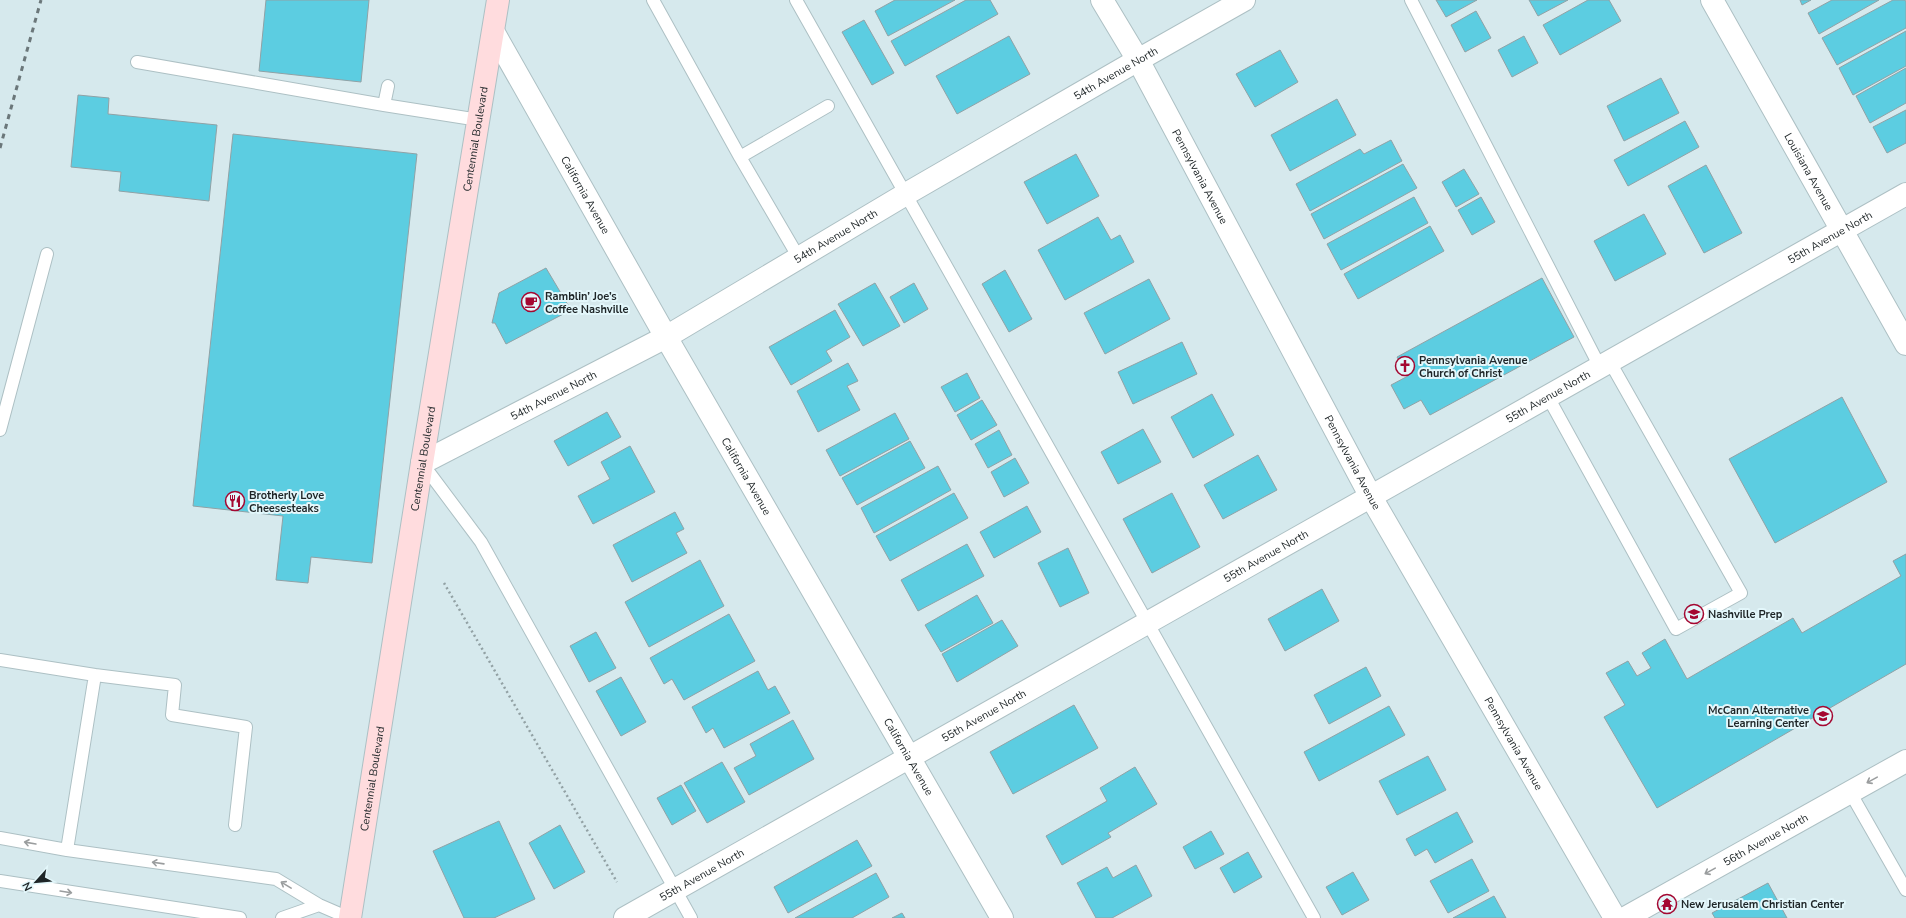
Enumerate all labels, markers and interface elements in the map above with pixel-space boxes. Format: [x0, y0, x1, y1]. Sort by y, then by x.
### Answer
street label: 54th Avenue North [1071, 43, 1161, 103]
street label: Centennial Boulevard [459, 85, 491, 193]
street label: Pennsylvania Avenue [1169, 126, 1232, 227]
street label: Louisiana Avenue [1781, 130, 1837, 213]
street label: California Avenue [558, 153, 614, 237]
street label: 54th Avenue North [791, 205, 880, 267]
street label: 55th Avenue North [1785, 207, 1875, 267]
place label: Ramblin’ Joe’s Coffee Nashville [545, 289, 628, 317]
cafe icon: Ramblin’ Joe’s Coffee Nashville [520, 291, 542, 313]
place label: Pennsylvania Avenue Church of Christ [1419, 353, 1527, 381]
church icon: Pennsylvania Avenue Church of Christ [1394, 355, 1416, 377]
street label: 54th Avenue North [508, 367, 599, 424]
street label: 55th Avenue North [1503, 367, 1593, 426]
street label: Centennial Boulevard [407, 405, 439, 512]
street label: Pennsylvania Avenue [1321, 412, 1384, 513]
street label: California Avenue [718, 435, 775, 518]
place label: Brotherly Love Cheesesteaks [249, 488, 324, 516]
restaurant icon: Brotherly Love Cheesesteaks [224, 490, 246, 512]
street label: 55th Avenue North [1221, 526, 1311, 586]
school or university icon: Nashville Prep [1683, 603, 1705, 625]
place label: Nashville Prep [1708, 607, 1783, 622]
street label: 55th Avenue North [939, 685, 1029, 745]
street label: Pennsylvania Avenue [1481, 694, 1547, 793]
place label: McCann Alternative Learning Center [1708, 703, 1810, 731]
school or university icon: McCann Alternative Learning Center [1812, 705, 1834, 727]
street label: California Avenue [880, 715, 937, 798]
street label: Centennial Boulevard [356, 725, 388, 832]
one-way arrow [1866, 776, 1878, 784]
street label: 56th Avenue North [1720, 810, 1811, 869]
one-way arrow [24, 839, 37, 847]
street label: 55th Avenue North [657, 845, 747, 905]
one-way arrow [152, 859, 165, 867]
north arrow [16, 862, 56, 902]
one-way arrow [1704, 867, 1716, 875]
text: N [19, 879, 36, 893]
one-way arrow [280, 880, 292, 888]
one-way arrow [59, 888, 72, 896]
temple icon: New Jerusalem Christian Center [1656, 893, 1678, 915]
place label: New Jerusalem Christian Center [1681, 897, 1845, 912]

